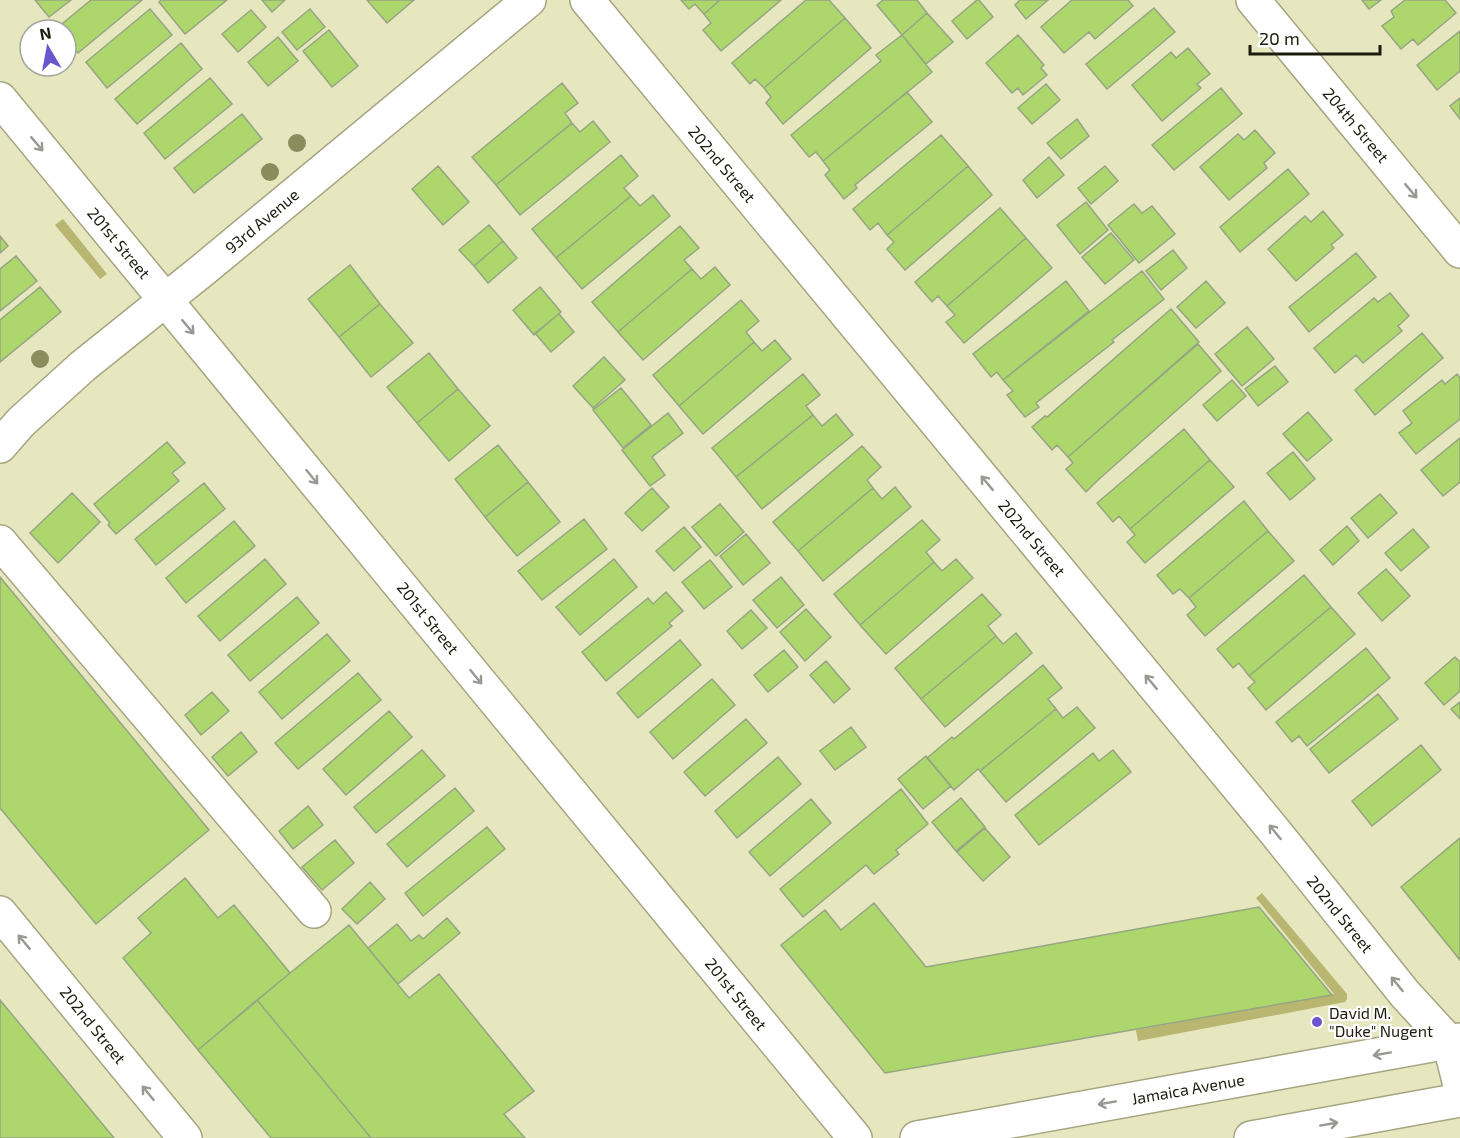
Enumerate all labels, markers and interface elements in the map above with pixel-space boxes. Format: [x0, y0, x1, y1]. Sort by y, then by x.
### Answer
north arrow [18, 18, 78, 78]
scale bar [1250, 18, 1380, 56]
text: N [38, 22, 53, 43]
text: 20 m [1259, 27, 1300, 49]
street label: 204th Street [1320, 83, 1393, 166]
street label: 202nd Street [685, 122, 760, 206]
one-way arrow [31, 136, 44, 152]
one-way arrow [1404, 183, 1417, 199]
street label: 93rd Avenue [221, 184, 302, 257]
street label: 201st Street [84, 203, 155, 282]
one-way arrow [181, 319, 195, 334]
one-way arrow [305, 469, 318, 485]
one-way arrow [980, 475, 993, 491]
street label: 202nd Street [995, 496, 1070, 580]
street label: 201st Street [394, 578, 463, 658]
one-way arrow [469, 669, 483, 684]
one-way arrow [1144, 675, 1158, 690]
one-way arrow [1269, 825, 1282, 841]
street label: 202nd Street [1303, 871, 1377, 956]
one-way arrow [17, 935, 31, 950]
street label: 201st Street [702, 954, 771, 1034]
one-way arrow [1391, 977, 1404, 993]
street label: 202nd Street [56, 982, 130, 1067]
place label: David M. "Duke" Nugent [1329, 1003, 1433, 1040]
marker: David M. "Duke" Nugent [1310, 1015, 1324, 1029]
one-way arrow [1372, 1049, 1392, 1060]
street label: Jamaica Avenue [1130, 1069, 1246, 1108]
one-way arrow [142, 1085, 155, 1101]
one-way arrow [1098, 1098, 1117, 1109]
one-way arrow [1319, 1118, 1338, 1129]

